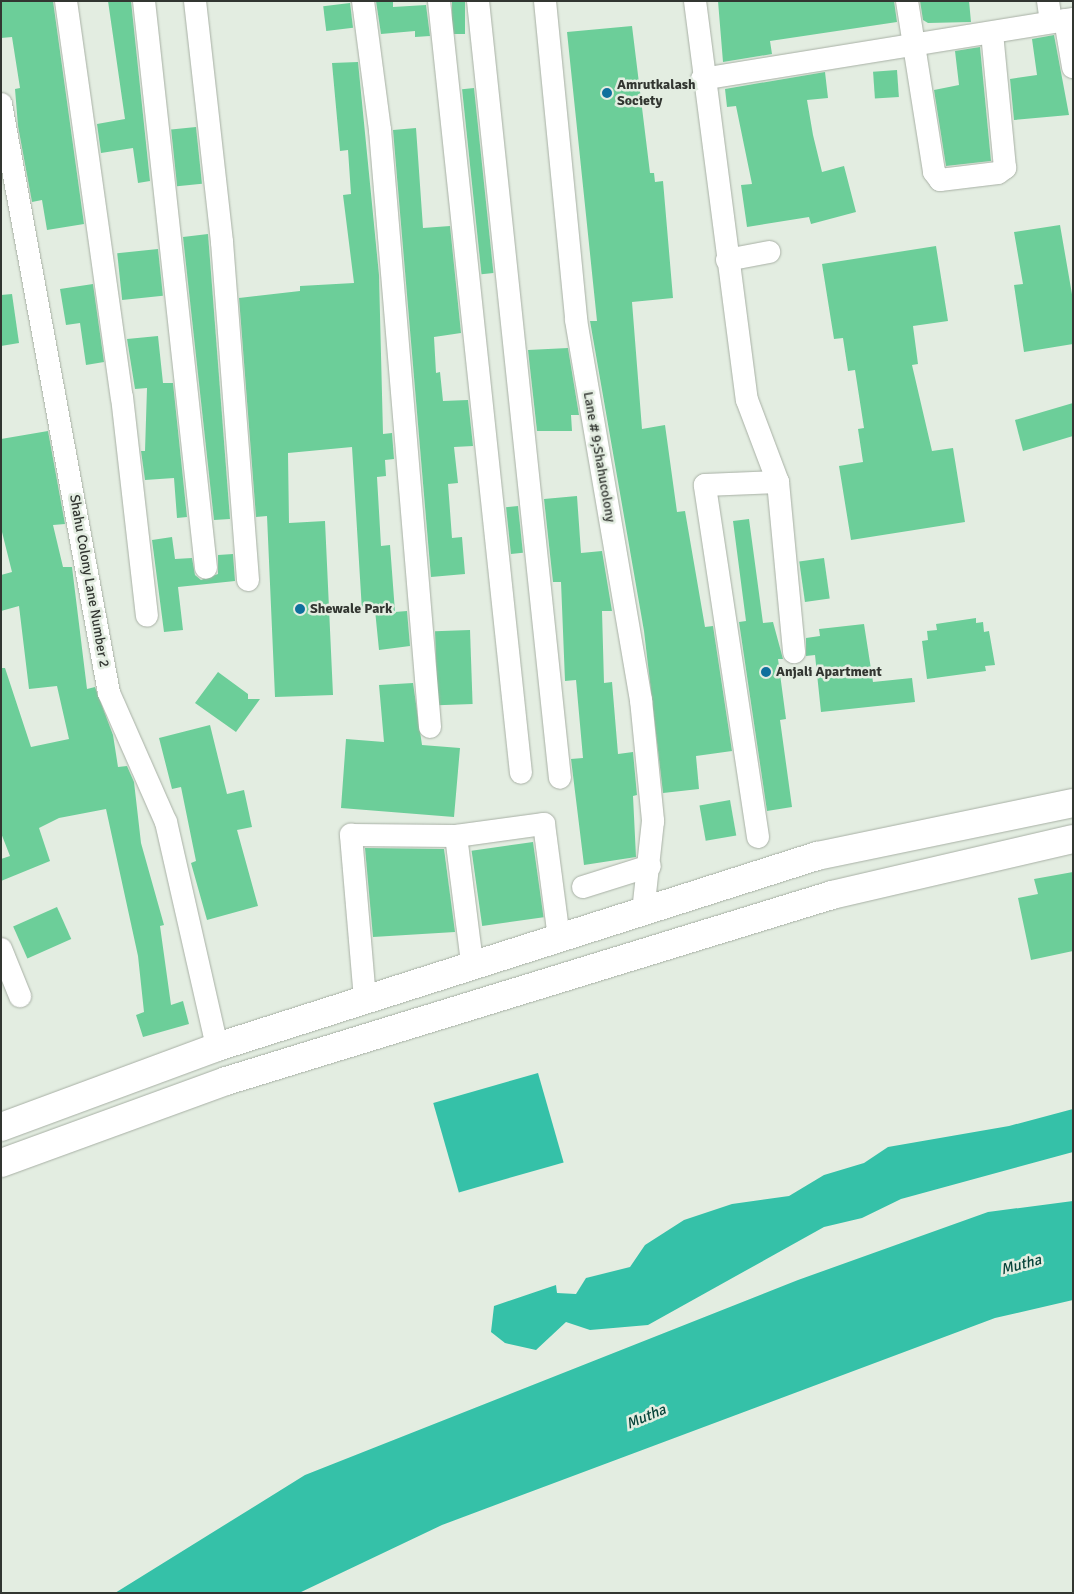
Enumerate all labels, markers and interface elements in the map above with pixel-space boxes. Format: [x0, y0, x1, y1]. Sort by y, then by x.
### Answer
place label: Amrutkalash Society [617, 77, 696, 110]
marker: Amrutkalash Society [601, 87, 613, 99]
street label: Lane # 9;Shahucolony [579, 390, 619, 524]
street label: Shahu Colony Lane Number 2 [66, 493, 112, 669]
place label: Shewale Park [310, 601, 392, 617]
marker: Shewale Park [294, 603, 306, 615]
place label: Anjali Apartment [776, 664, 882, 680]
marker: Anjali Apartment [760, 666, 772, 678]
water label: Mutha [999, 1251, 1043, 1279]
water label: Mutha [623, 1401, 669, 1433]

